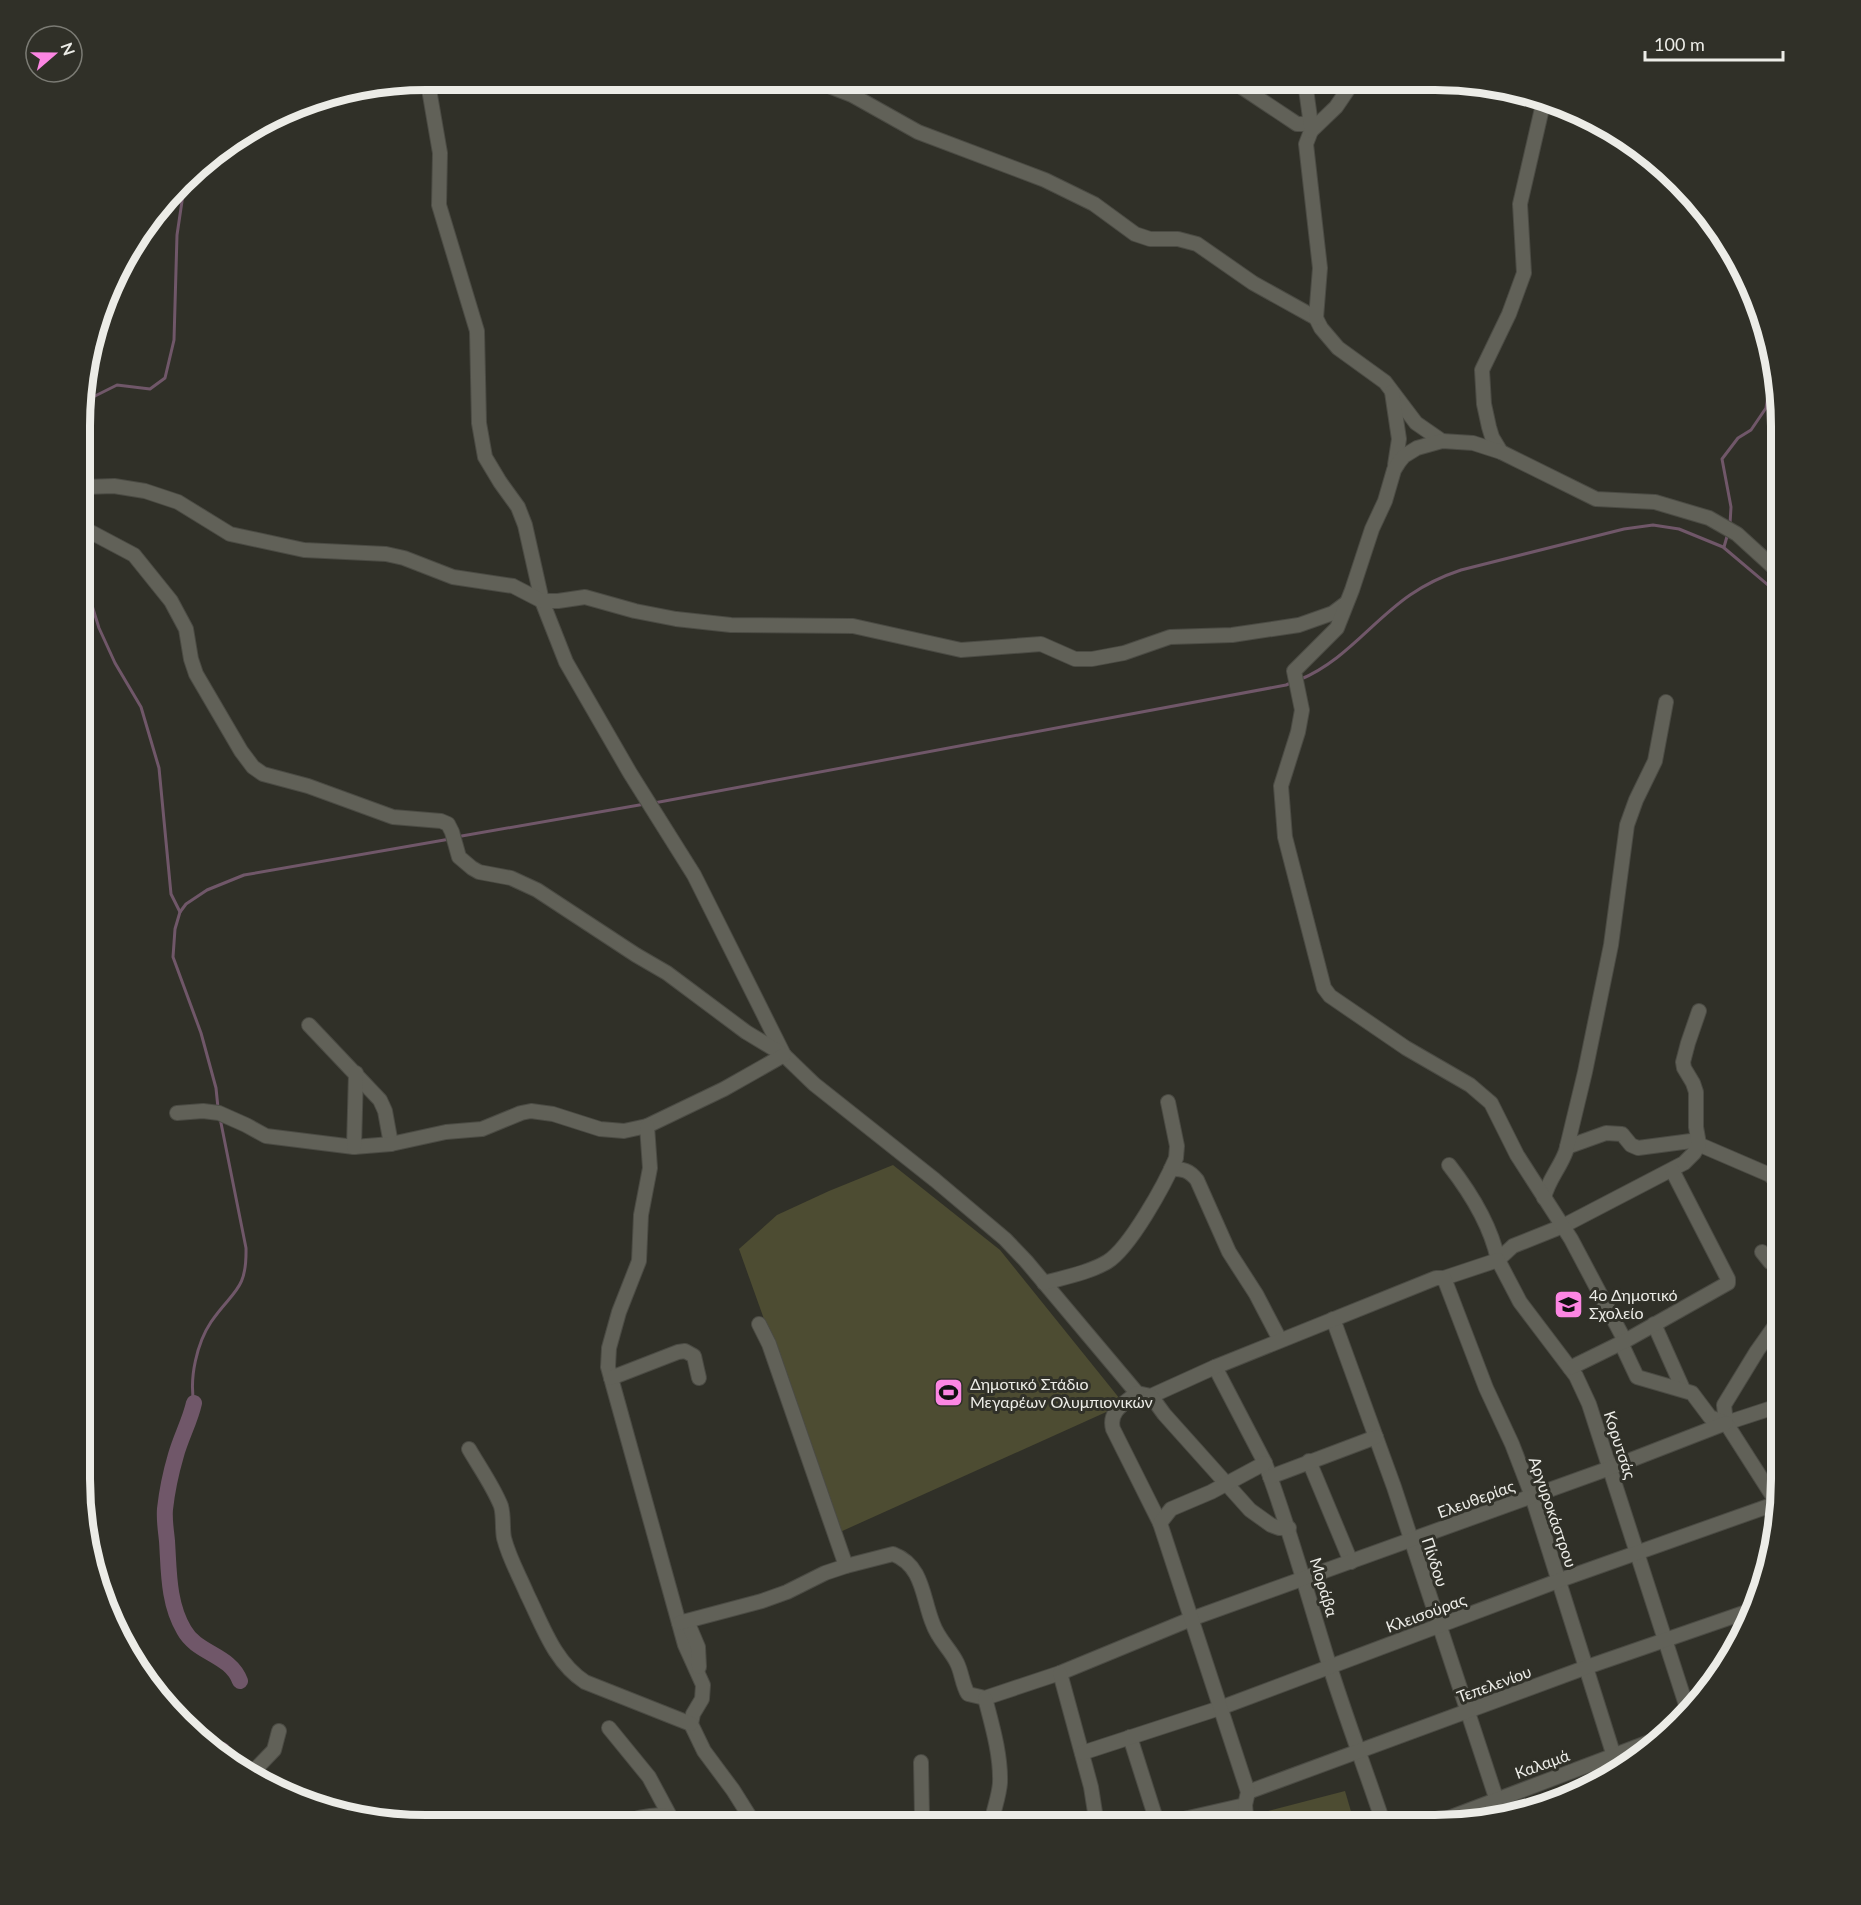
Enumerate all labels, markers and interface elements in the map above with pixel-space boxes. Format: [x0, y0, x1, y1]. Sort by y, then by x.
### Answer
north arrow [24, 24, 84, 84]
scale bar [1645, 24, 1783, 62]
text: 100 m [1654, 33, 1705, 55]
text: N [58, 40, 80, 58]
place label: 4ο Δημοτικό Σχολείο [1589, 1285, 1678, 1322]
school or university icon: 4ο Δημοτικό Σχολείο [1552, 1288, 1584, 1320]
place label: Δημοτικό Στάδιο Μεγαρέων Ολυμπιονικών [970, 1374, 1153, 1411]
sports icon: Δημοτικό Στάδιο Μεγαρέων Ολυμπιονικών [933, 1377, 965, 1409]
street label: Κορυτσάς [1601, 1408, 1641, 1482]
street label: Αργυροκάστρου [1526, 1454, 1581, 1570]
street label: Ελευθερίας [1435, 1476, 1518, 1521]
street label: Πίνδου [1419, 1535, 1452, 1589]
street label: Μοράβα [1307, 1555, 1343, 1619]
street label: Κλεισούρας [1383, 1589, 1469, 1636]
street label: Τεπελενίου [1454, 1661, 1534, 1706]
street label: Καλαμά [1512, 1745, 1572, 1782]

